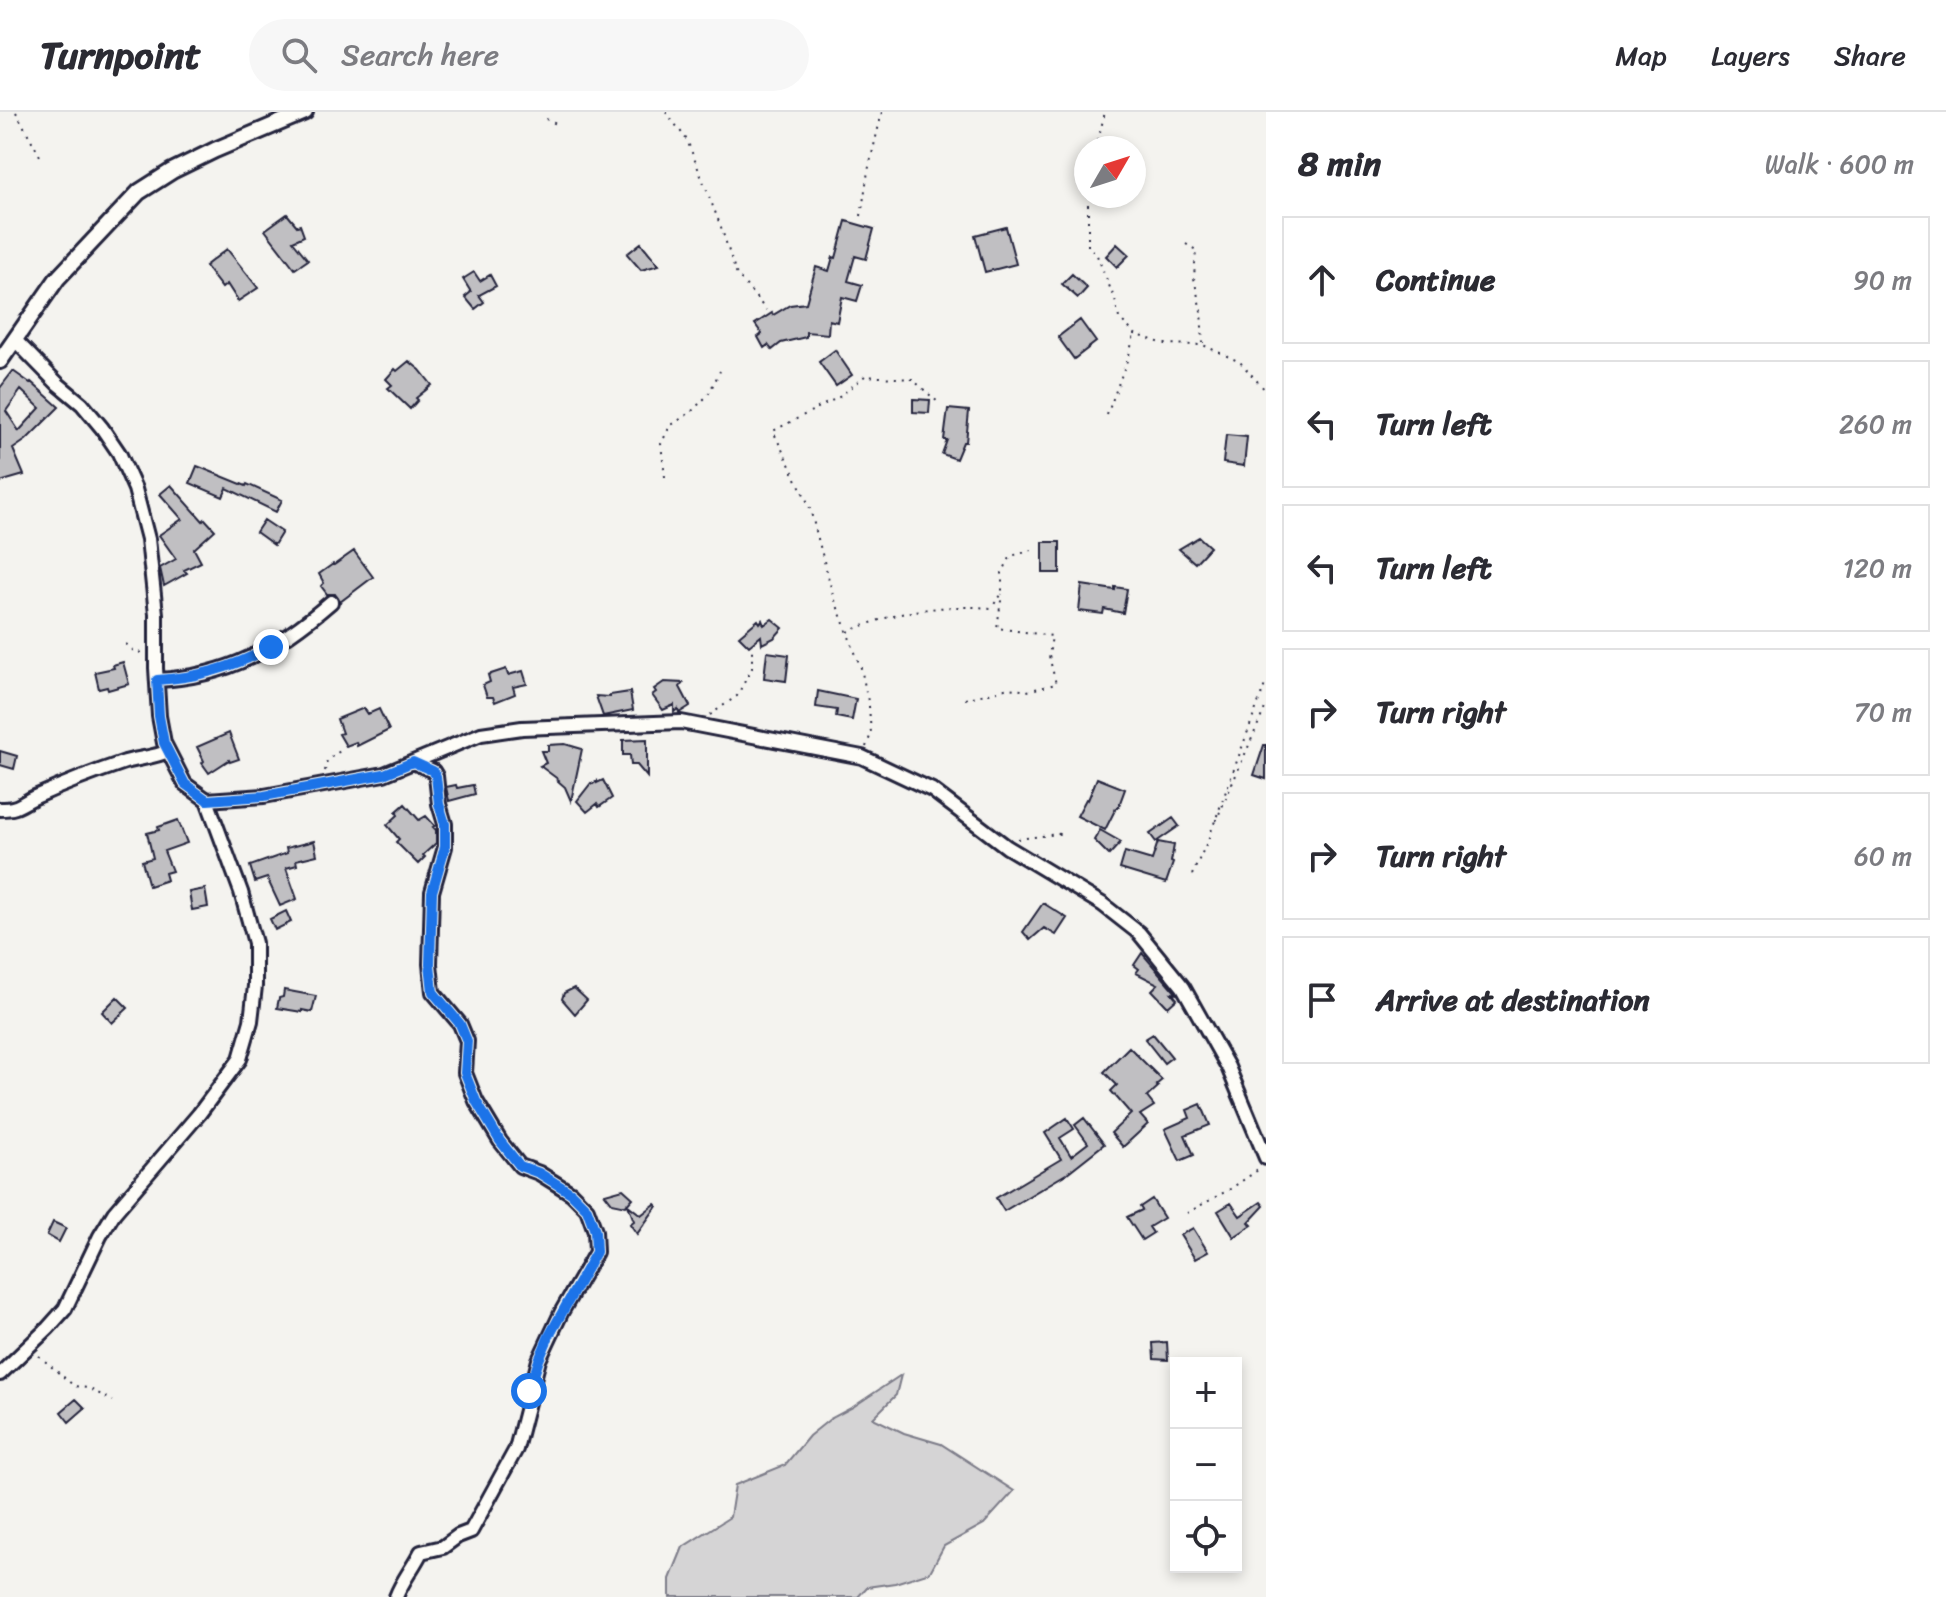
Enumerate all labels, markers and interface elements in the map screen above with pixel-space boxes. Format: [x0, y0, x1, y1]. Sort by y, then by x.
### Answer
search box [249, 19, 809, 91]
text: Turnpoint [40, 22, 201, 89]
text: Search here [341, 28, 499, 82]
text: Map [1615, 31, 1667, 80]
text: Layers [1711, 31, 1790, 80]
text: Share [1834, 31, 1906, 80]
icon: search [277, 33, 321, 77]
text: 8 min [1298, 134, 1381, 194]
north arrow [1074, 136, 1146, 208]
text: Walk · 600 m [1765, 141, 1914, 187]
text: Continue [1376, 253, 1495, 307]
text: 90 m [1853, 257, 1912, 303]
icon: ahead [1300, 258, 1344, 302]
text: Turn left [1376, 397, 1492, 451]
text: 260 m [1839, 401, 1912, 447]
icon: left [1300, 402, 1344, 446]
text: Turn left [1376, 541, 1492, 595]
text: 120 m [1843, 545, 1912, 591]
icon: left [1300, 546, 1344, 590]
route end [253, 629, 289, 665]
text: Turn right [1376, 685, 1506, 739]
text: 70 m [1854, 689, 1912, 735]
icon: right [1300, 690, 1344, 734]
text: Turn right [1376, 829, 1506, 883]
text: 60 m [1854, 833, 1912, 879]
icon: right [1300, 834, 1344, 878]
text: Arrive at destination [1376, 973, 1650, 1027]
icon: arrive [1300, 978, 1344, 1022]
map controls [1170, 1357, 1242, 1573]
button: + [1170, 1357, 1242, 1429]
route start [511, 1373, 547, 1409]
button: − [1170, 1429, 1242, 1501]
button: locate [1170, 1501, 1242, 1573]

